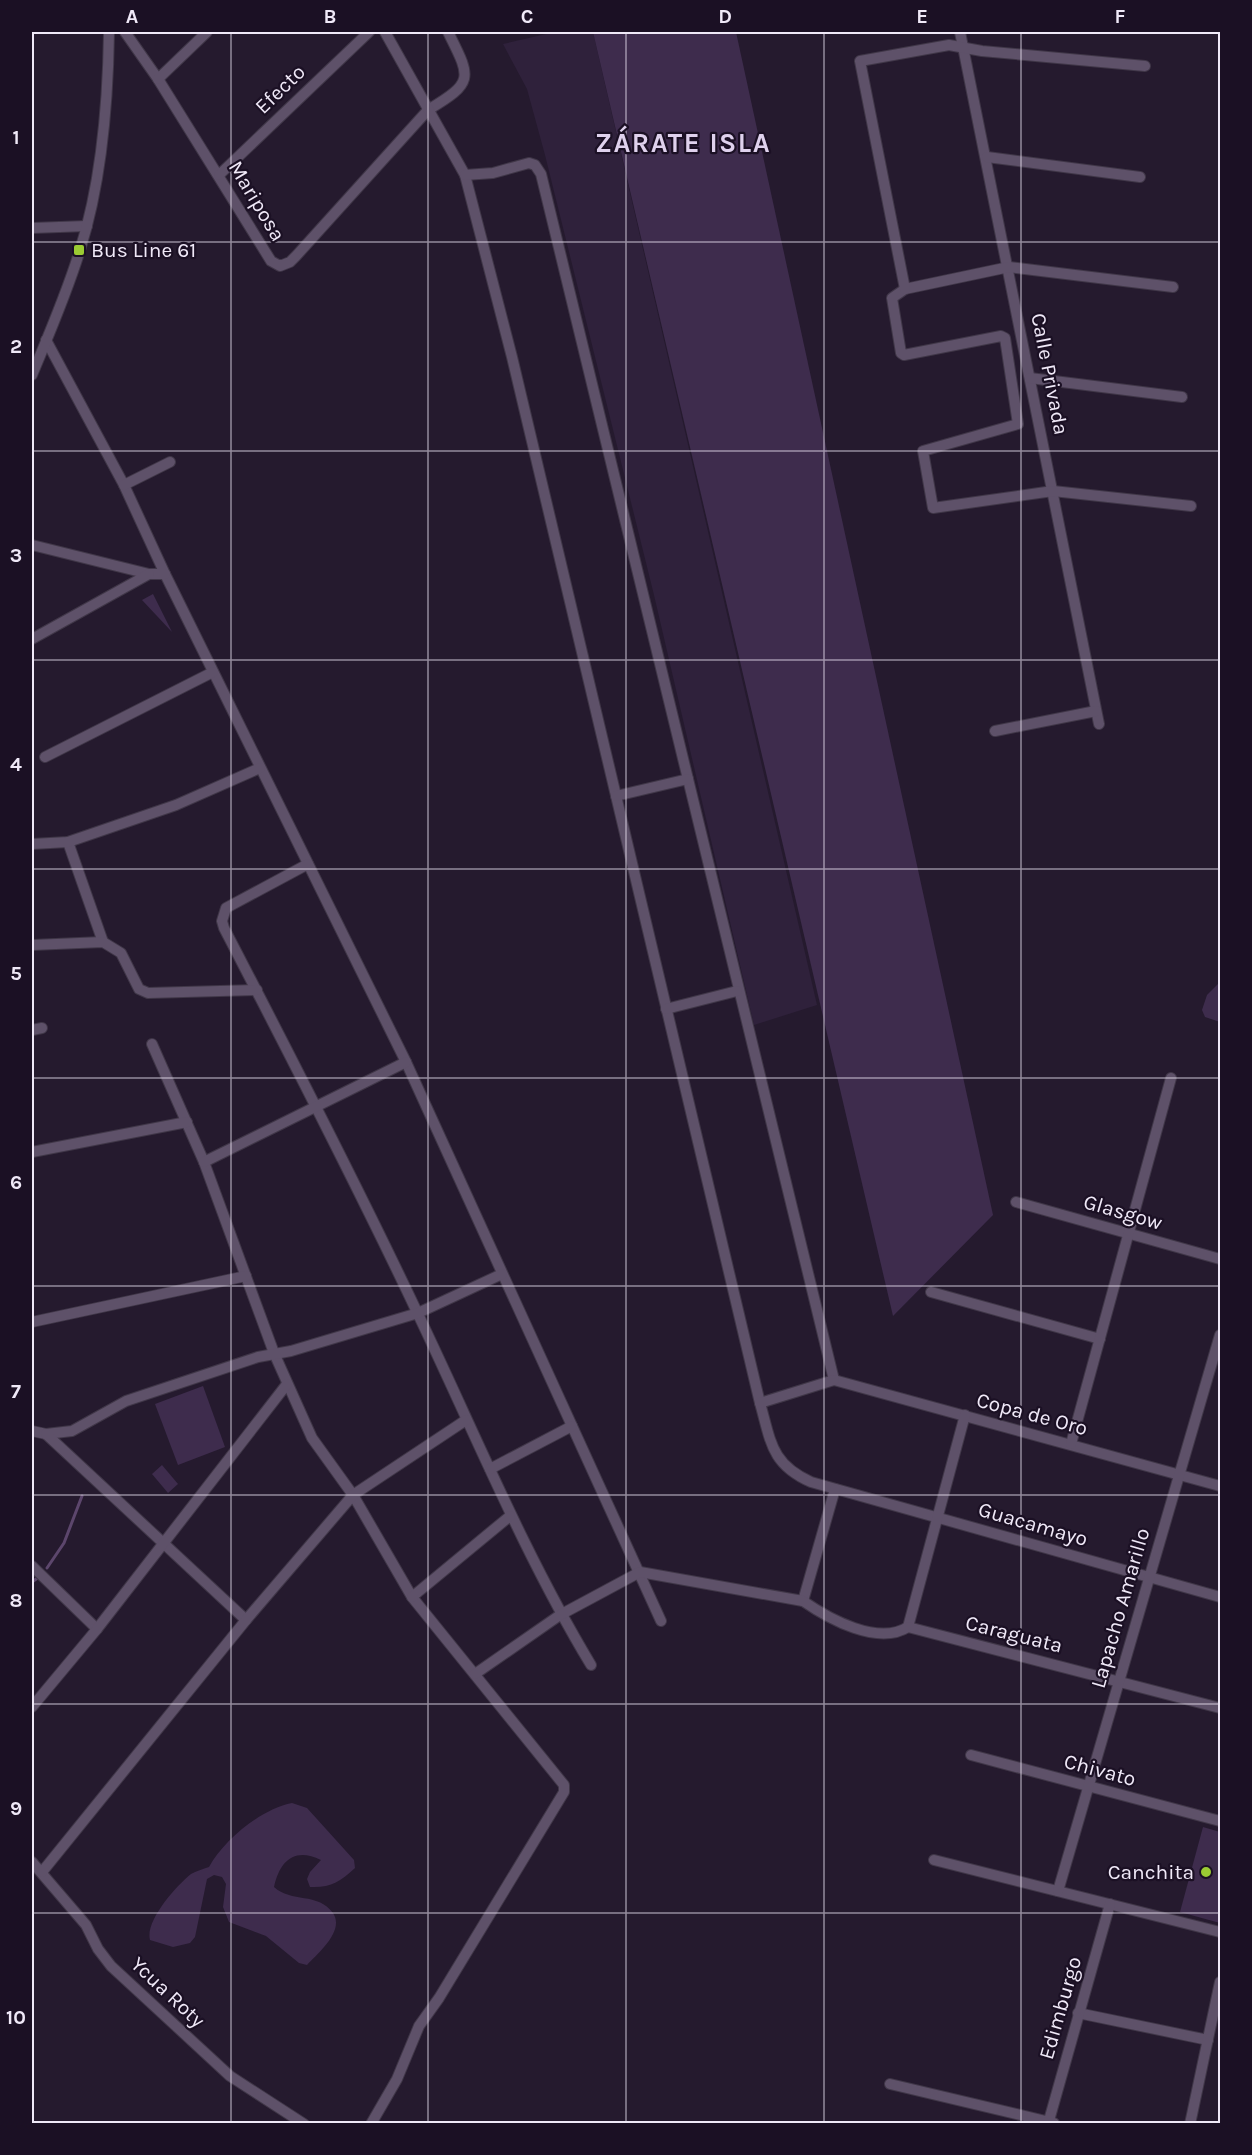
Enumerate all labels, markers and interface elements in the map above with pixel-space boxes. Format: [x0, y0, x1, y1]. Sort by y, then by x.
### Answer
text: A [126, 5, 139, 28]
text: B [324, 5, 336, 28]
text: C [521, 5, 533, 28]
text: D [718, 5, 732, 28]
text: E [916, 5, 928, 28]
text: F [1115, 5, 1126, 28]
street label: Efecto [250, 60, 310, 118]
district label: ZÁRATE ISLA [595, 125, 771, 159]
text: 1 [12, 126, 20, 149]
street label: Mariposa [224, 156, 290, 246]
place label: Bus Line 61 [91, 238, 196, 262]
marker: Bus Line 61 [72, 243, 86, 257]
street label: Calle Privada [1026, 311, 1074, 437]
text: 2 [10, 335, 22, 358]
text: 3 [10, 544, 22, 567]
text: 4 [10, 753, 22, 776]
text: 5 [10, 962, 22, 985]
text: 6 [10, 1171, 22, 1194]
street label: Glasgow [1081, 1189, 1165, 1235]
text: 7 [11, 1380, 21, 1403]
street label: Copa de Oro [974, 1388, 1090, 1440]
street label: Guacamayo [976, 1497, 1090, 1551]
street label: Lapacho Amarillo [1086, 1525, 1154, 1691]
text: 8 [10, 1589, 22, 1612]
street label: Caraguata [963, 1610, 1065, 1658]
street label: Chivato [1061, 1749, 1139, 1791]
text: 9 [10, 1797, 22, 1820]
place label: Canchita [1108, 1860, 1194, 1884]
marker: Canchita [1199, 1865, 1213, 1879]
street label: Ycua Roty [126, 1952, 210, 2032]
street label: Edimburgo [1034, 1954, 1086, 2062]
text: 10 [6, 2006, 26, 2029]

